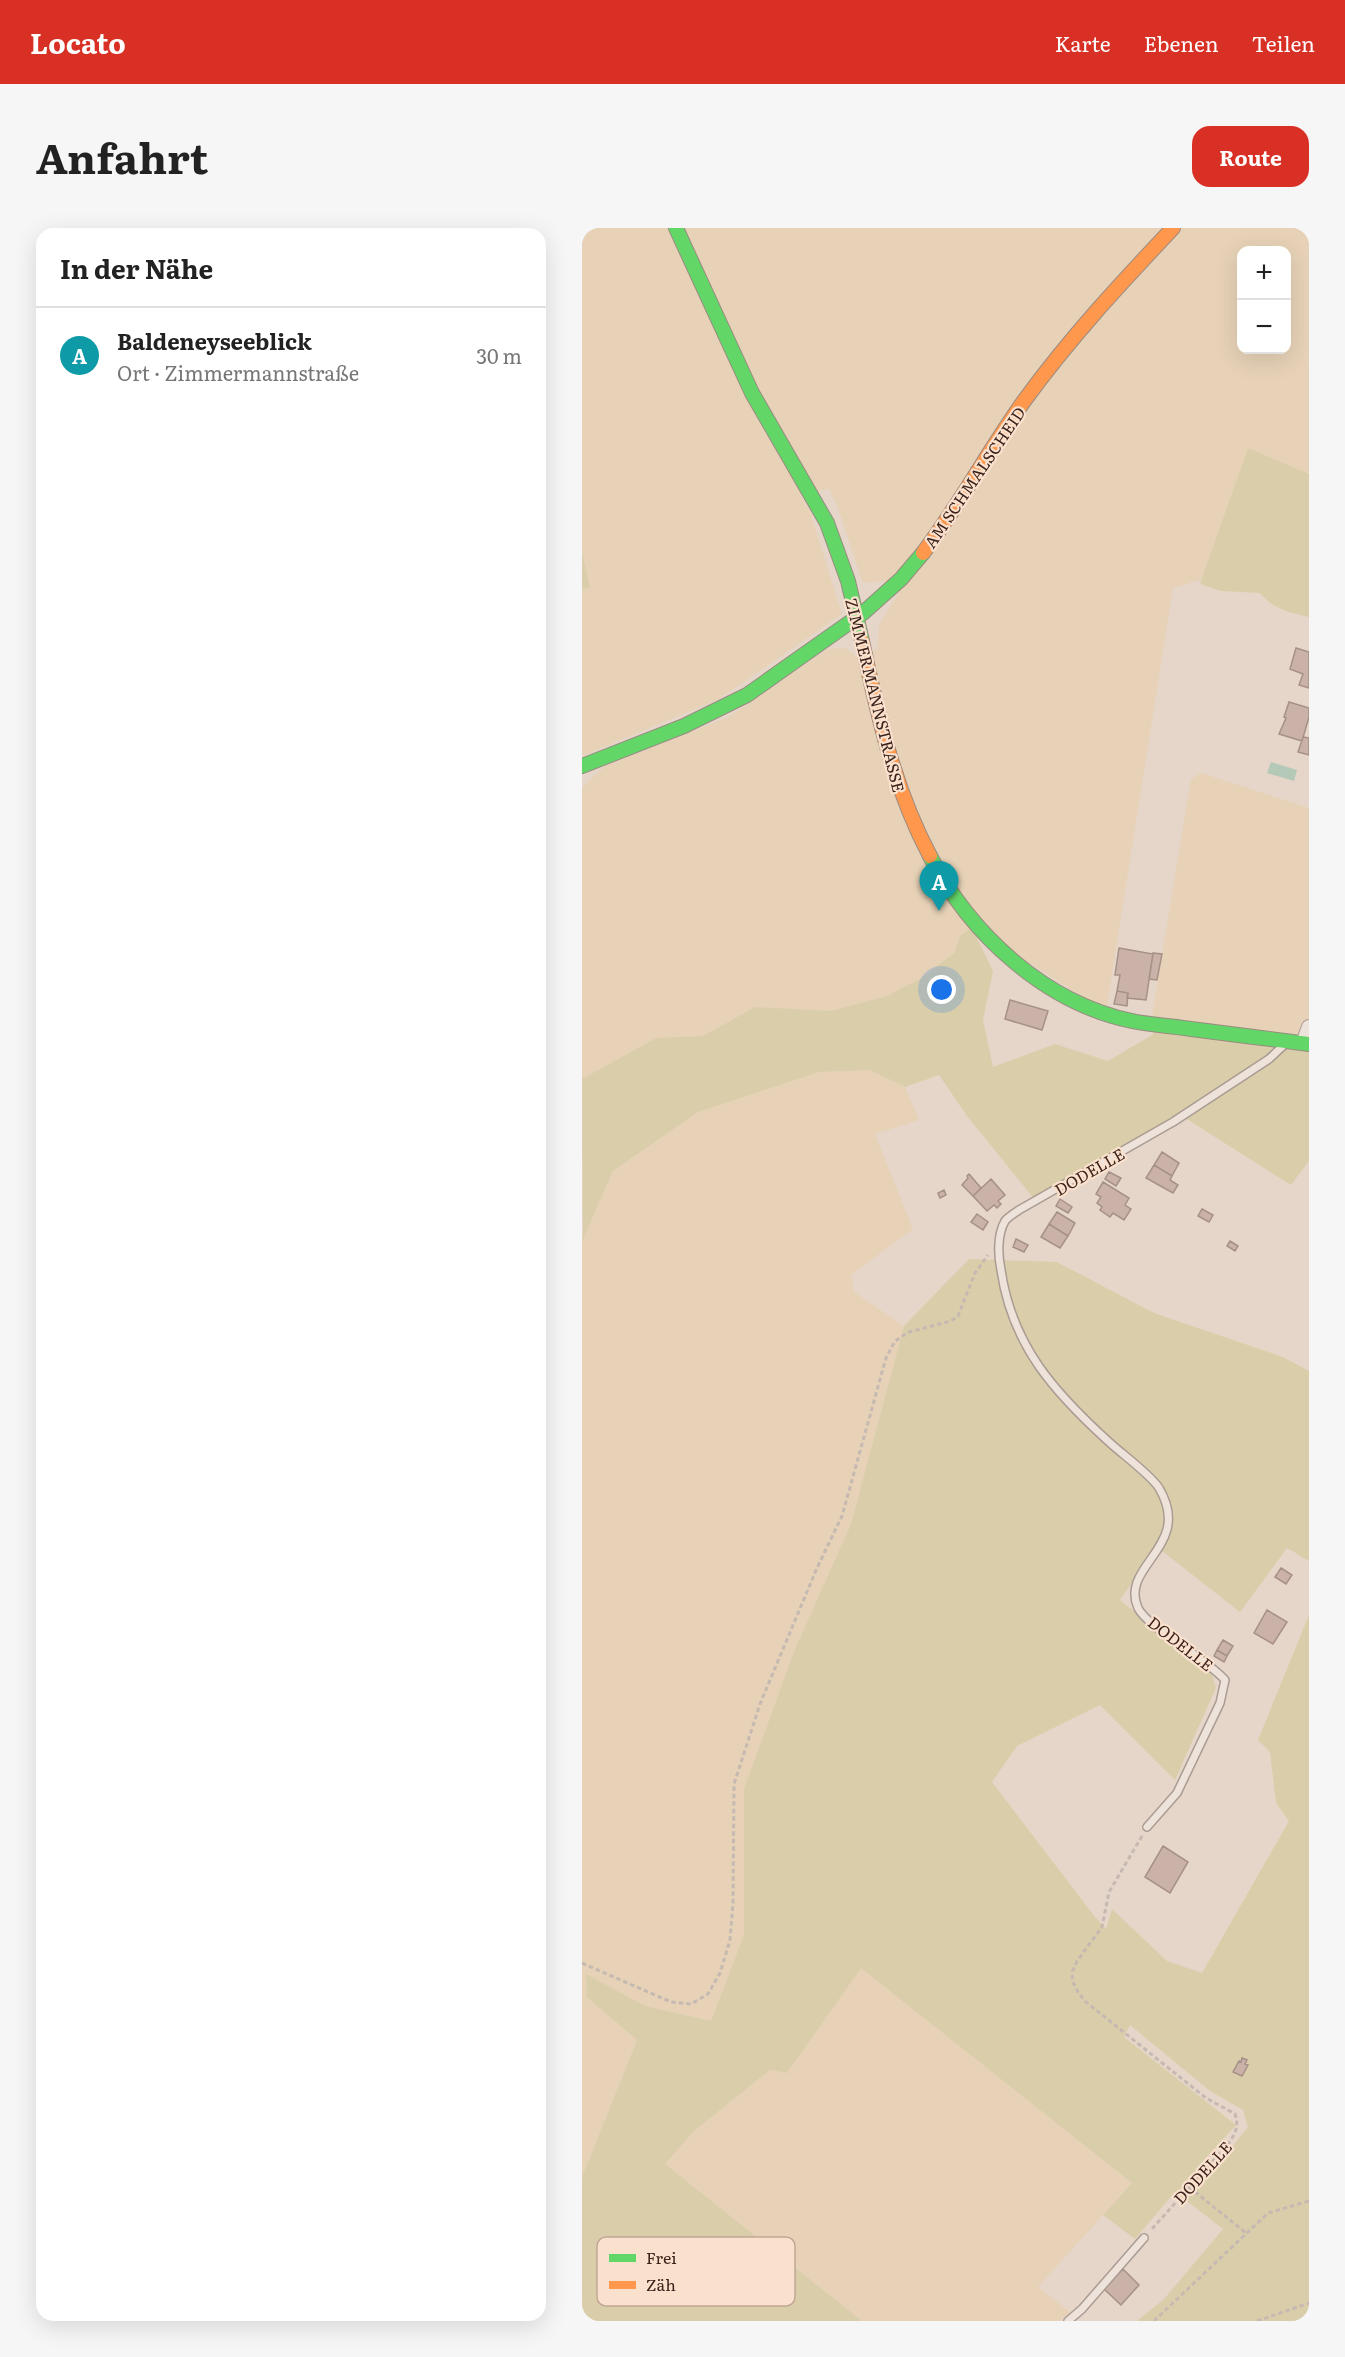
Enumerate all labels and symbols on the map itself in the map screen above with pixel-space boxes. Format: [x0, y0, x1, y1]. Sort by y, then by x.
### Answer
street label: AM SCHMALSCHEID [918, 401, 1030, 553]
street label: ZIMMERMANNSTRASSE [840, 595, 912, 795]
pin: A [920, 862, 958, 911]
your location [927, 975, 956, 1004]
street label: DODELLE [1049, 1141, 1129, 1201]
street label: DODELLE [1143, 1610, 1219, 1676]
street label: DODELLE [1167, 2135, 1237, 2209]
legend [597, 2237, 795, 2306]
text: Frei [646, 2245, 677, 2269]
text: Zäh [646, 2272, 676, 2296]

